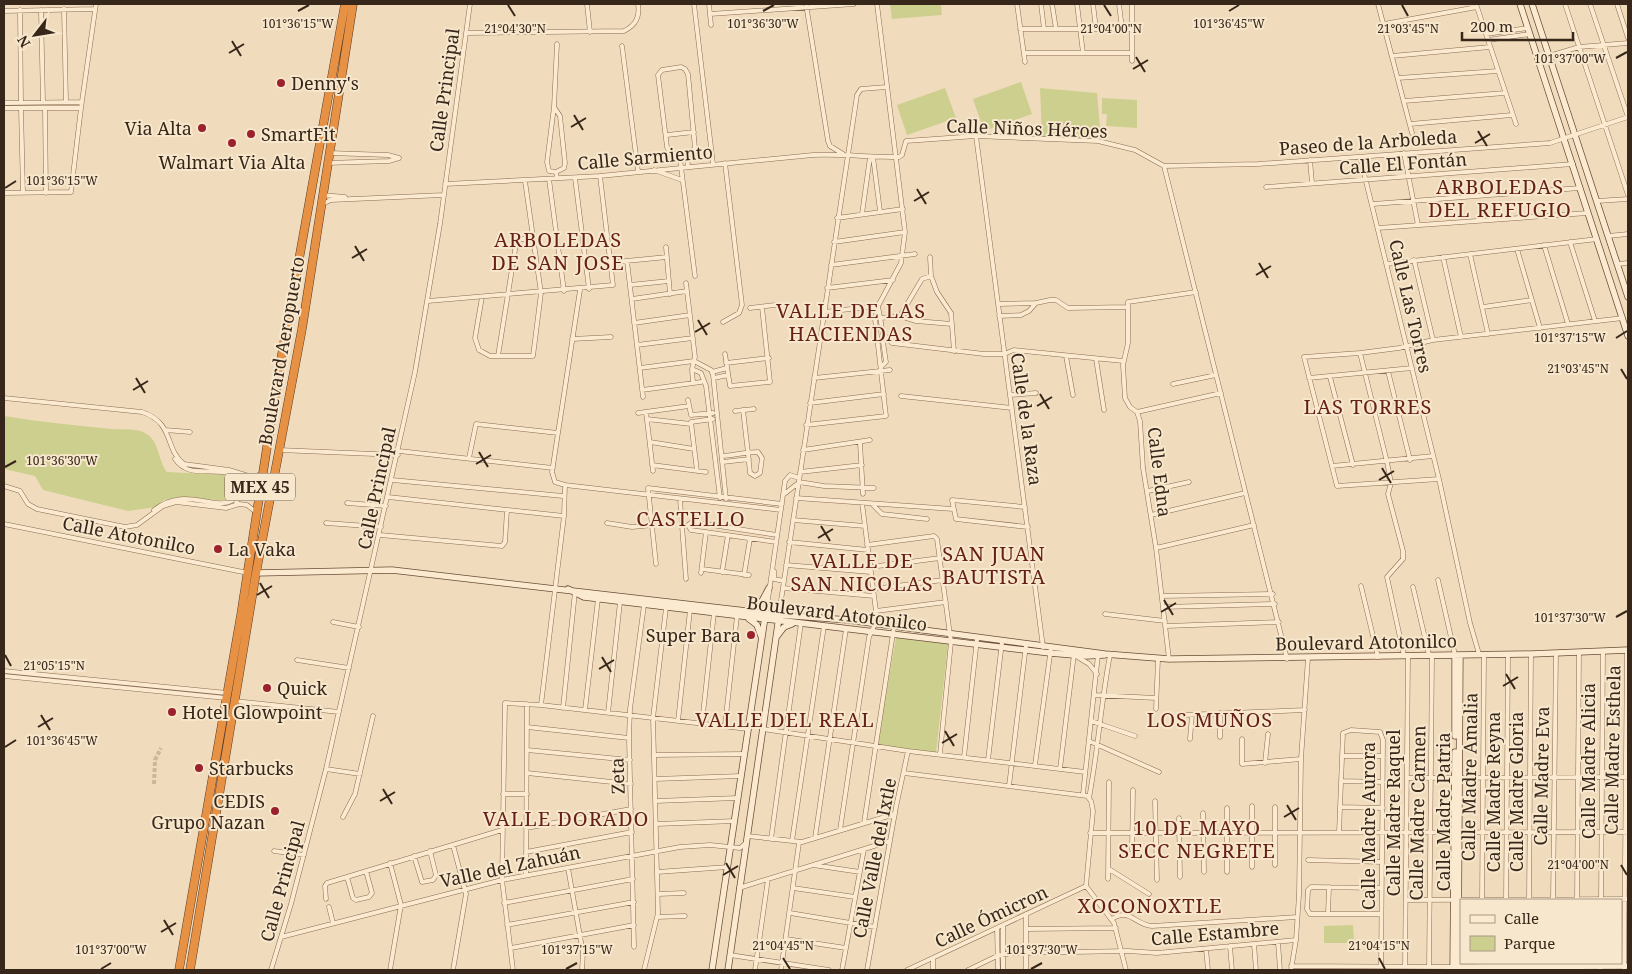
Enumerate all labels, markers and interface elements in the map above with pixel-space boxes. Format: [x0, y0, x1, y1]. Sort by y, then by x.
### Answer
north arrow [10, 10, 60, 60]
scale bar [1462, 10, 1573, 42]
text: 101°36'15"W [262, 15, 334, 32]
text: 101°36'30"W [727, 15, 799, 32]
text: 101°36'45"W [1193, 15, 1265, 32]
text: 200 m [1470, 16, 1513, 36]
text: 21°04'30"N [484, 20, 546, 37]
text: 21°04'00"N [1080, 20, 1142, 37]
text: 21°03'45"N [1377, 20, 1439, 37]
street label: Calle Principal [423, 26, 465, 153]
text: N [12, 32, 34, 52]
text: 101°37'00"W [1534, 50, 1606, 67]
place label: Denny's [291, 71, 359, 95]
marker: Denny's [275, 77, 287, 89]
street label: Calle Niños Héroes [946, 113, 1108, 143]
place label: Via Alta [125, 116, 192, 140]
marker: Via Alta [196, 122, 208, 134]
place label: SmartFit [261, 122, 335, 146]
street label: Paseo de la Arboleda [1278, 124, 1458, 160]
marker: SmartFit [245, 128, 257, 140]
marker: Walmart Via Alta [226, 137, 238, 149]
street label: Calle Sarmiento [576, 139, 714, 175]
street label: Calle El Fontán [1338, 147, 1468, 179]
place label: Walmart Via Alta [158, 150, 306, 174]
text: 101°36'15"W [26, 172, 98, 189]
district label: ARBOLEDAS DEL REFUGIO [1428, 173, 1572, 223]
district label: ARBOLEDAS DE SAN JOSE [491, 226, 625, 276]
street label: Calle Las Torres [1384, 237, 1438, 375]
street label: Boulevard Aeropuerto [253, 255, 309, 447]
district label: VALLE DE LAS HACIENDAS [776, 297, 926, 347]
text: 101°37'15"W [1534, 329, 1606, 346]
street label: Calle de la Raza [1006, 351, 1048, 487]
text: 21°03'45"N [1547, 360, 1609, 377]
district label: LAS TORRES [1304, 393, 1432, 420]
street label: Calle Principal [351, 424, 401, 552]
street label: Calle Edna [1143, 426, 1177, 518]
text: 101°36'30"W [26, 452, 98, 469]
road number: MEX 45 [225, 474, 295, 501]
district label: CASTELLO [636, 505, 746, 532]
street label: Calle Atotonilco [60, 510, 198, 560]
place label: La Vaka [228, 537, 296, 561]
district label: SAN JUAN BAUTISTA [942, 540, 1046, 590]
marker: La Vaka [212, 543, 224, 555]
district label: VALLE DE SAN NICOLAS [790, 547, 934, 597]
street label: Boulevard Atotonilco [745, 590, 929, 636]
text: 101°37'30"W [1534, 609, 1606, 626]
place label: Super Bara [646, 623, 741, 647]
street label: Boulevard Atotonilco [1275, 628, 1457, 656]
marker: Super Bara [745, 629, 757, 641]
text: 21°05'15"N [23, 657, 85, 674]
street label: Calle Madre Esthela [1599, 665, 1625, 835]
place label: Quick [277, 676, 327, 700]
marker: Quick [261, 682, 273, 694]
street label: Calle Madre Alicia [1576, 683, 1600, 839]
street label: Calle Madre Amalia [1456, 692, 1482, 862]
place label: Hotel Glowpoint [182, 700, 322, 724]
marker: Hotel Glowpoint [166, 706, 178, 718]
district label: VALLE DEL REAL [695, 706, 875, 733]
district label: LOS MUÑOS [1147, 706, 1273, 733]
street label: Calle Madre Eva [1528, 706, 1554, 846]
street label: Calle Madre Reyna [1481, 712, 1505, 872]
street label: Calle Madre Gloria [1504, 712, 1528, 872]
street label: Calle Madre Carmen [1403, 725, 1431, 901]
street label: Calle Madre Raquel [1381, 729, 1405, 897]
text: 101°36'45"W [26, 732, 98, 749]
street label: Calle Madre Patria [1431, 732, 1455, 892]
street label: Calle Madre Aurora [1356, 742, 1380, 910]
place label: Starbucks [209, 756, 294, 780]
street label: Zeta [604, 757, 630, 795]
marker: Starbucks [193, 762, 205, 774]
street label: Calle Valle del Ixtle [847, 776, 901, 940]
place label: CEDIS Grupo Nazan [151, 789, 265, 834]
marker: CEDIS Grupo Nazan [269, 805, 281, 817]
district label: VALLE DORADO [483, 805, 649, 832]
district label: 10 DE MAYO SECC NEGRETE [1118, 814, 1276, 864]
street label: Calle Principal [254, 817, 310, 944]
street label: Valle del Zahuán [438, 839, 583, 893]
text: 21°04'00"N [1547, 856, 1609, 873]
street label: Calle Ómicron [931, 879, 1052, 953]
district label: XOCONOXTLE [1078, 892, 1222, 919]
legend [1460, 899, 1622, 964]
text: Calle [1504, 908, 1539, 928]
street label: Calle Estambre [1150, 915, 1280, 951]
text: Parque [1504, 933, 1555, 953]
text: 21°04'45"N [752, 937, 814, 954]
text: 21°04'15"N [1348, 937, 1410, 954]
text: 101°37'00"W [75, 941, 147, 958]
text: 101°37'15"W [541, 941, 613, 958]
text: 101°37'30"W [1006, 941, 1078, 958]

